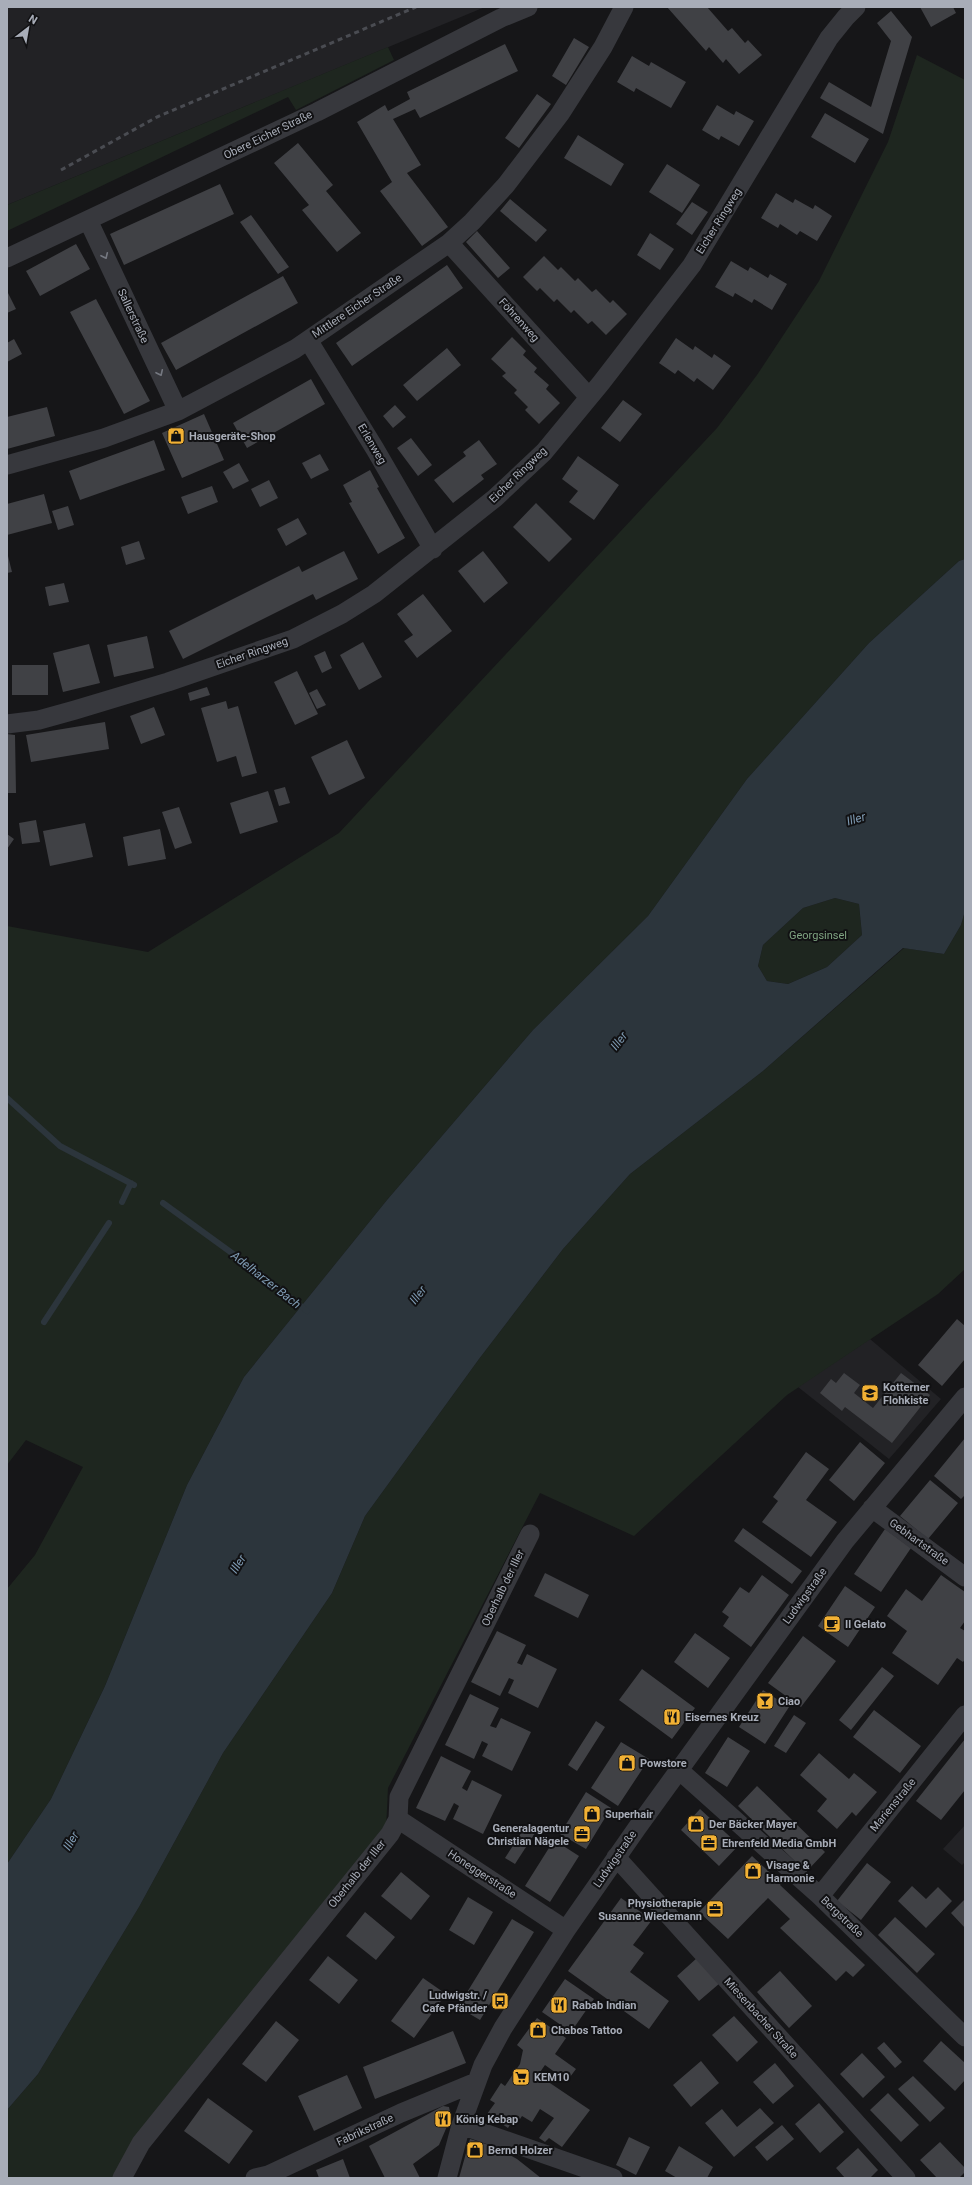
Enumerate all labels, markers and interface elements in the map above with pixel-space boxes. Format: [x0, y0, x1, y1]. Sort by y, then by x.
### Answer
north arrow [8, 8, 48, 48]
text: N [26, 12, 40, 28]
street label: Obere Eicher Straße [222, 108, 314, 162]
street label: Eicher Ringweg [694, 186, 744, 256]
one-way arrow [100, 251, 108, 259]
street label: Mittlere Eicher Straße [310, 271, 404, 341]
street label: Sallerstraße [115, 287, 151, 345]
street label: Föhrenweg [496, 296, 542, 344]
one-way arrow [155, 369, 163, 377]
street label: Erlenweg [355, 421, 389, 467]
shop icon: Hausgeräte-Shop [166, 426, 186, 446]
place label: Hausgeräte-Shop [189, 430, 276, 443]
street label: Eicher Ringweg [487, 444, 549, 506]
street label: Eicher Ringweg [214, 635, 290, 671]
water label: Iller [845, 809, 868, 828]
park label: Georgsinsel [789, 929, 847, 942]
water label: Iller [608, 1028, 631, 1053]
water label: Adelharzer Bach [228, 1248, 304, 1312]
water label: Iller [407, 1282, 430, 1307]
place label: Kotterner Flohkiste [883, 1381, 930, 1407]
school or university icon: Kotterner Flohkiste [860, 1383, 880, 1403]
street label: Gebhartstraße [887, 1516, 951, 1568]
street label: Oberhalb der Iller [479, 1547, 527, 1628]
water label: Iller [227, 1551, 250, 1576]
street label: Ludwigstraße [780, 1565, 830, 1627]
cafe icon: Il Gelato [822, 1614, 842, 1634]
place label: Il Gelato [845, 1618, 886, 1631]
bar icon: Ciao [755, 1691, 775, 1711]
place label: Ciao [778, 1695, 800, 1708]
restaurant icon: Eisernes Kreuz [662, 1707, 682, 1727]
place label: Eisernes Kreuz [685, 1711, 759, 1724]
shop icon: Powstore [617, 1753, 637, 1773]
place label: Powstore [640, 1757, 687, 1770]
street label: Marienstraße [867, 1776, 919, 1834]
shop icon: Superhair [582, 1804, 602, 1824]
place label: Superhair [605, 1808, 653, 1821]
shop icon: Der Bäcker Mayer [686, 1814, 706, 1834]
place label: Der Bäcker Mayer [709, 1818, 797, 1831]
place label: Generalagentur Christian Nägele [487, 1822, 569, 1848]
office icon: Generalagentur Christian Nägele [572, 1824, 592, 1844]
water label: Iller [60, 1828, 82, 1853]
street label: Ludwigstraße [591, 1828, 639, 1890]
office icon: Ehrenfeld Media GmbH [699, 1833, 719, 1853]
street label: Oberhalb der Iller [326, 1837, 388, 1910]
place label: Ehrenfeld Media GmbH [722, 1837, 836, 1850]
street label: Honeggerstraße [445, 1847, 519, 1901]
place label: Visage & Harmonie [766, 1859, 814, 1885]
shop icon: Visage & Harmonie [743, 1861, 763, 1881]
street label: Bergstraße [818, 1894, 866, 1940]
place label: Physiotherapie Susanne Wiedemann [598, 1897, 702, 1923]
office icon: Physiotherapie Susanne Wiedemann [705, 1899, 725, 1919]
street label: Miesenbacher Straße [721, 1975, 801, 2061]
place label: Ludwigstr. / Cafe Pfänder [422, 1989, 487, 2015]
bus stop icon: Ludwigstr. / Cafe Pfänder [490, 1991, 510, 2011]
restaurant icon: Rabab Indian [549, 1995, 569, 2015]
place label: Rabab Indian [572, 1999, 636, 2012]
shop icon: Chabos Tattoo [528, 2020, 548, 2040]
place label: Chabos Tattoo [551, 2024, 622, 2037]
supermarket icon: KEM10 [511, 2067, 531, 2087]
place label: KEM10 [534, 2071, 569, 2084]
restaurant icon: König Kebap [433, 2109, 453, 2129]
street label: Fabrikstraße [335, 2111, 396, 2149]
place label: König Kebap [456, 2113, 518, 2126]
shop icon: Bernd Holzer [465, 2140, 485, 2160]
place label: Bernd Holzer [488, 2144, 552, 2157]

